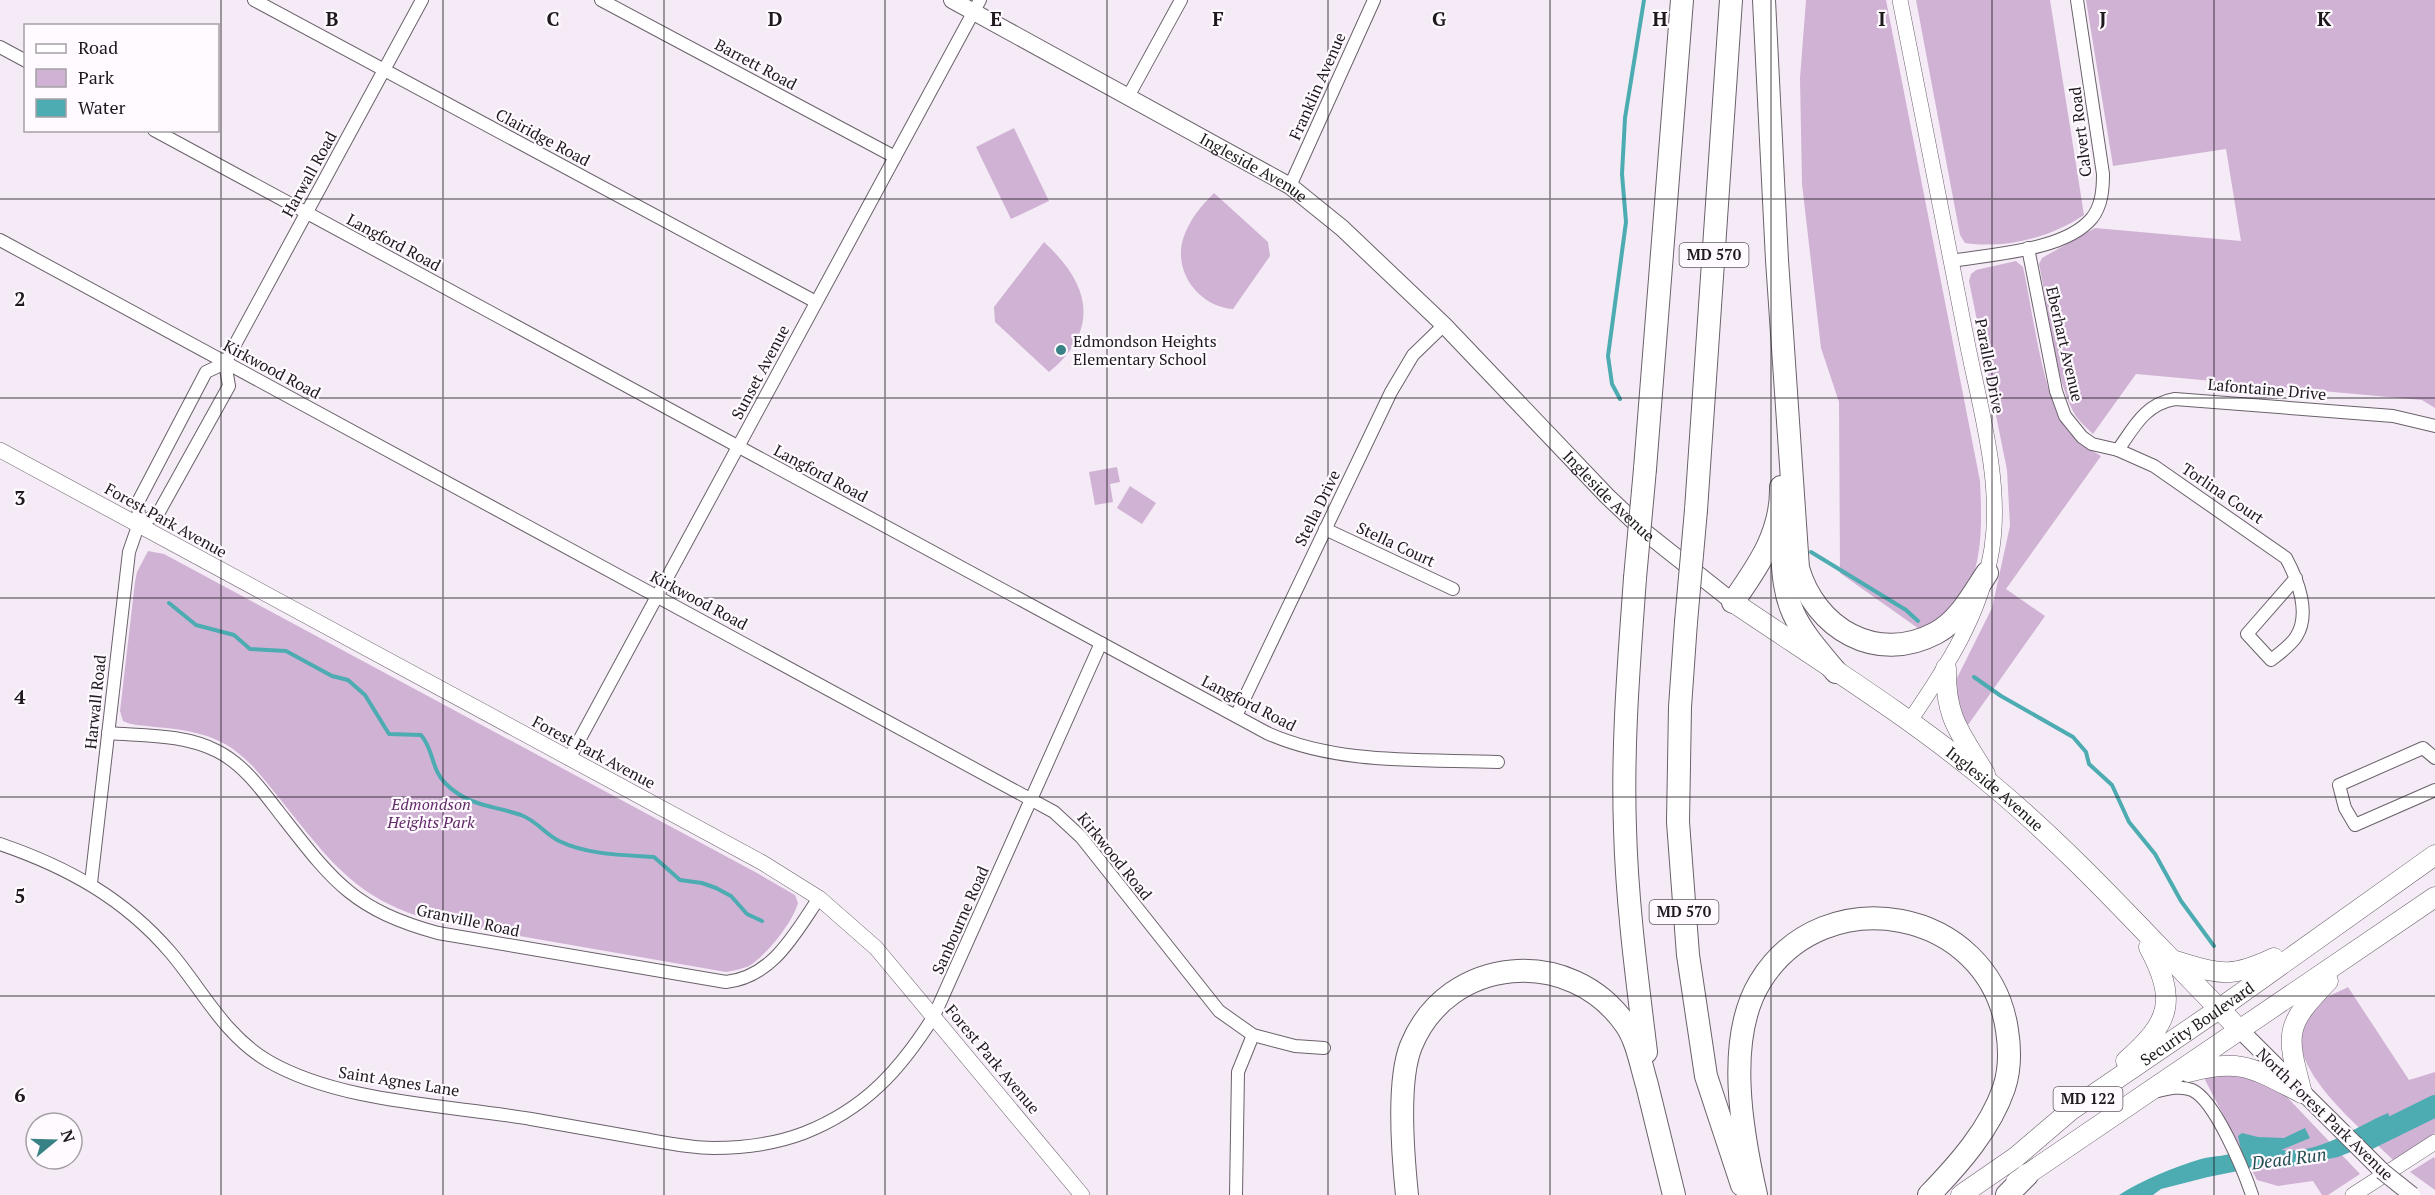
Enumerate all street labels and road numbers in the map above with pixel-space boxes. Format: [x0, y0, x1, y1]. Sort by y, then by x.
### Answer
street label: Franklin Avenue [1283, 29, 1351, 143]
street label: Barrett Road [711, 33, 801, 95]
street label: Calvert Road [2064, 86, 2096, 178]
street label: Clairidge Road [492, 103, 594, 171]
street label: Harwall Road [276, 127, 342, 221]
street label: Ingleside Avenue [1196, 127, 1312, 207]
street label: Langford Road [343, 208, 445, 276]
road number: MD 570 [1680, 243, 1748, 267]
street label: Eberhart Avenue [2041, 284, 2089, 404]
street label: Parallel Drive [1970, 317, 2010, 415]
street label: Sunset Avenue [726, 321, 794, 423]
street label: Kirkwood Road [220, 334, 325, 404]
street label: Lafontaine Drive [2207, 373, 2327, 405]
street label: Langford Road [770, 439, 872, 507]
street label: Ingleside Avenue [1558, 446, 1659, 547]
street label: Torlina Court [2177, 457, 2269, 529]
street label: Stella Drive [1289, 466, 1345, 550]
street label: Forest Park Avenue [101, 477, 231, 563]
street label: Stella Court [1353, 516, 1439, 572]
street label: Kirkwood Road [647, 565, 752, 635]
street label: Harwall Road [79, 653, 111, 750]
street label: Langford Road [1198, 670, 1300, 736]
street label: Forest Park Avenue [529, 710, 659, 794]
street label: Ingleside Avenue [1942, 741, 2048, 836]
street label: Kirkwood Road [1073, 807, 1157, 905]
street label: Sanbourne Road [926, 862, 994, 978]
street label: Granville Road [414, 898, 522, 942]
road number: MD 570 [1650, 900, 1718, 924]
street label: Security Boulevard [2136, 976, 2259, 1071]
street label: Forest Park Avenue [941, 1000, 1045, 1118]
street label: North Forest Park Avenue [2252, 1043, 2398, 1185]
street label: Saint Agnes Lane [337, 1061, 461, 1101]
road number: MD 122 [2054, 1087, 2122, 1111]

